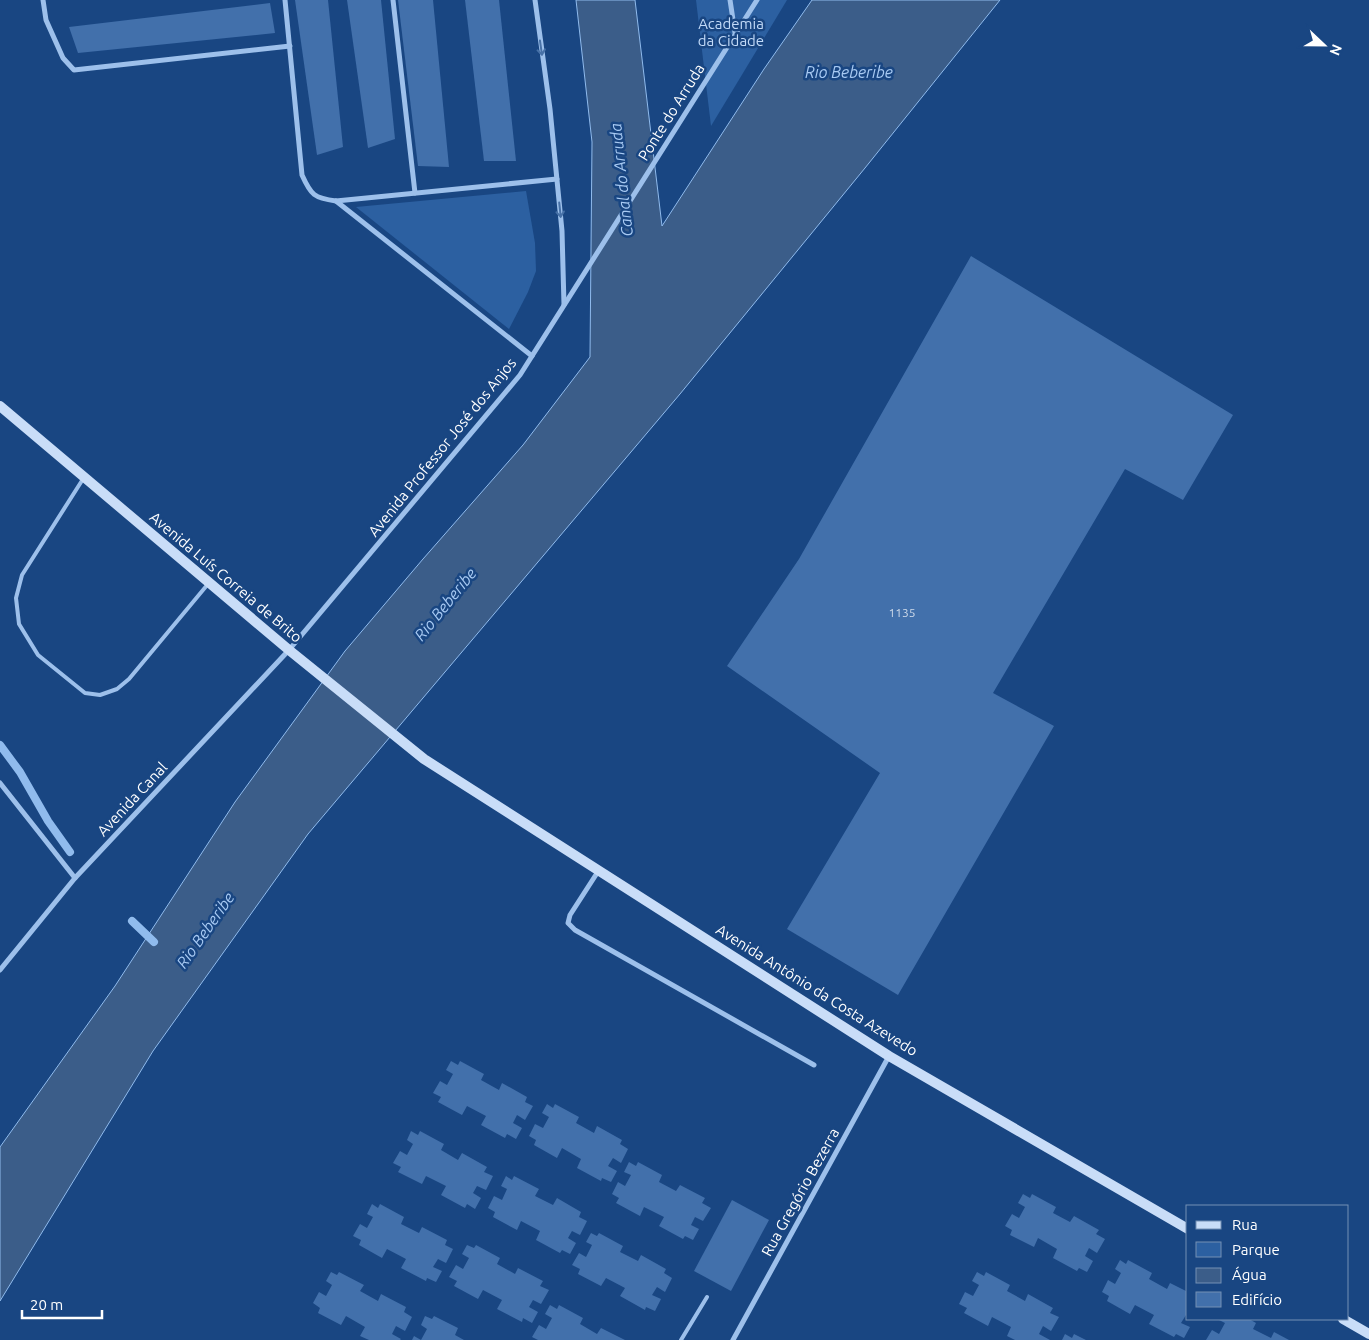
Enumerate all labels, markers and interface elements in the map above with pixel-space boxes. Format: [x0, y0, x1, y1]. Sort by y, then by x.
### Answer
park label: Academia da Cidade [698, 15, 764, 49]
north arrow [1299, 20, 1349, 70]
one-way arrow [536, 40, 546, 56]
text: N [1327, 42, 1345, 58]
street label: Ponte do Arruda [634, 60, 708, 164]
water label: Rio Beberibe [805, 63, 893, 81]
water label: Canal do Arruda [606, 122, 636, 238]
one-way arrow [555, 201, 565, 217]
street label: Avenida Professor José dos Anjos [365, 354, 519, 540]
street label: Avenida Luís Correia de Brito [146, 508, 306, 646]
water label: Rio Beberibe [410, 564, 480, 644]
house number: 1135 [888, 606, 916, 619]
street label: Avenida Canal [94, 759, 170, 839]
water label: Rio Beberibe [172, 889, 238, 971]
street label: Avenida Antônio da Costa Azevedo [713, 921, 921, 1059]
street label: Rua Gregório Bezerra [758, 1125, 842, 1259]
legend [1186, 1205, 1349, 1320]
text: Rua [1232, 1216, 1258, 1233]
text: Parque [1232, 1241, 1280, 1258]
text: Água [1232, 1266, 1267, 1283]
scale bar [22, 1288, 102, 1320]
text: Edifício [1232, 1291, 1282, 1308]
text: 20 m [30, 1296, 63, 1313]

